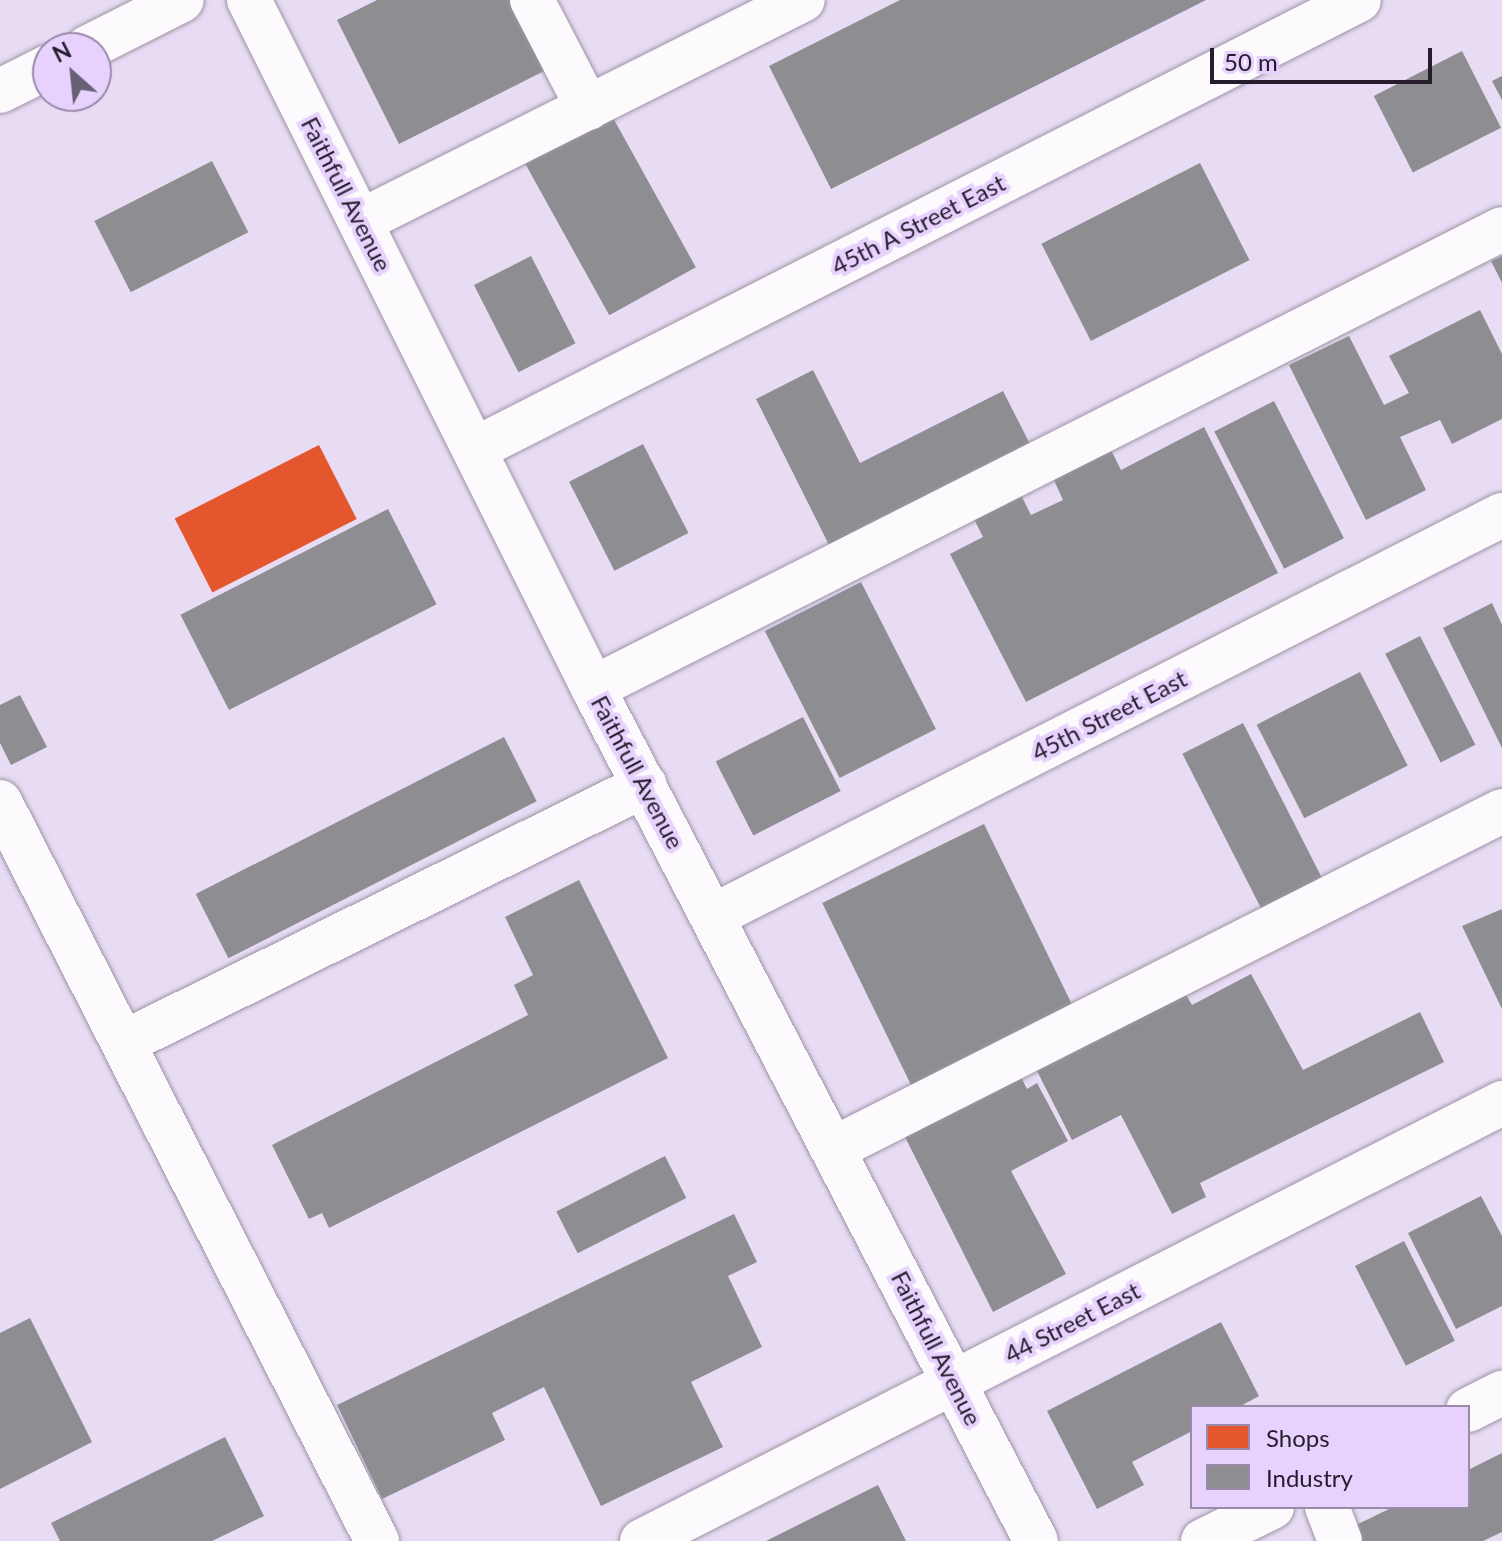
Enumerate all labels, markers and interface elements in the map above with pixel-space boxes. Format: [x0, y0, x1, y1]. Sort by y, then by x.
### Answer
north arrow [32, 32, 112, 112]
scale bar [1214, 32, 1436, 82]
text: N [48, 36, 75, 68]
text: 50 m [1224, 47, 1278, 76]
street label: Faithfull Avenue [296, 112, 398, 276]
street label: 45th A Street East [826, 168, 1010, 280]
street label: 45th Street East [1027, 664, 1191, 766]
street label: Faithfull Avenue [585, 690, 691, 854]
street label: Faithfull Avenue [886, 1266, 988, 1430]
street label: 44 Street East [1000, 1276, 1144, 1368]
legend [1190, 1405, 1470, 1509]
text: Shops [1266, 1423, 1330, 1452]
text: Industry [1266, 1463, 1353, 1492]

